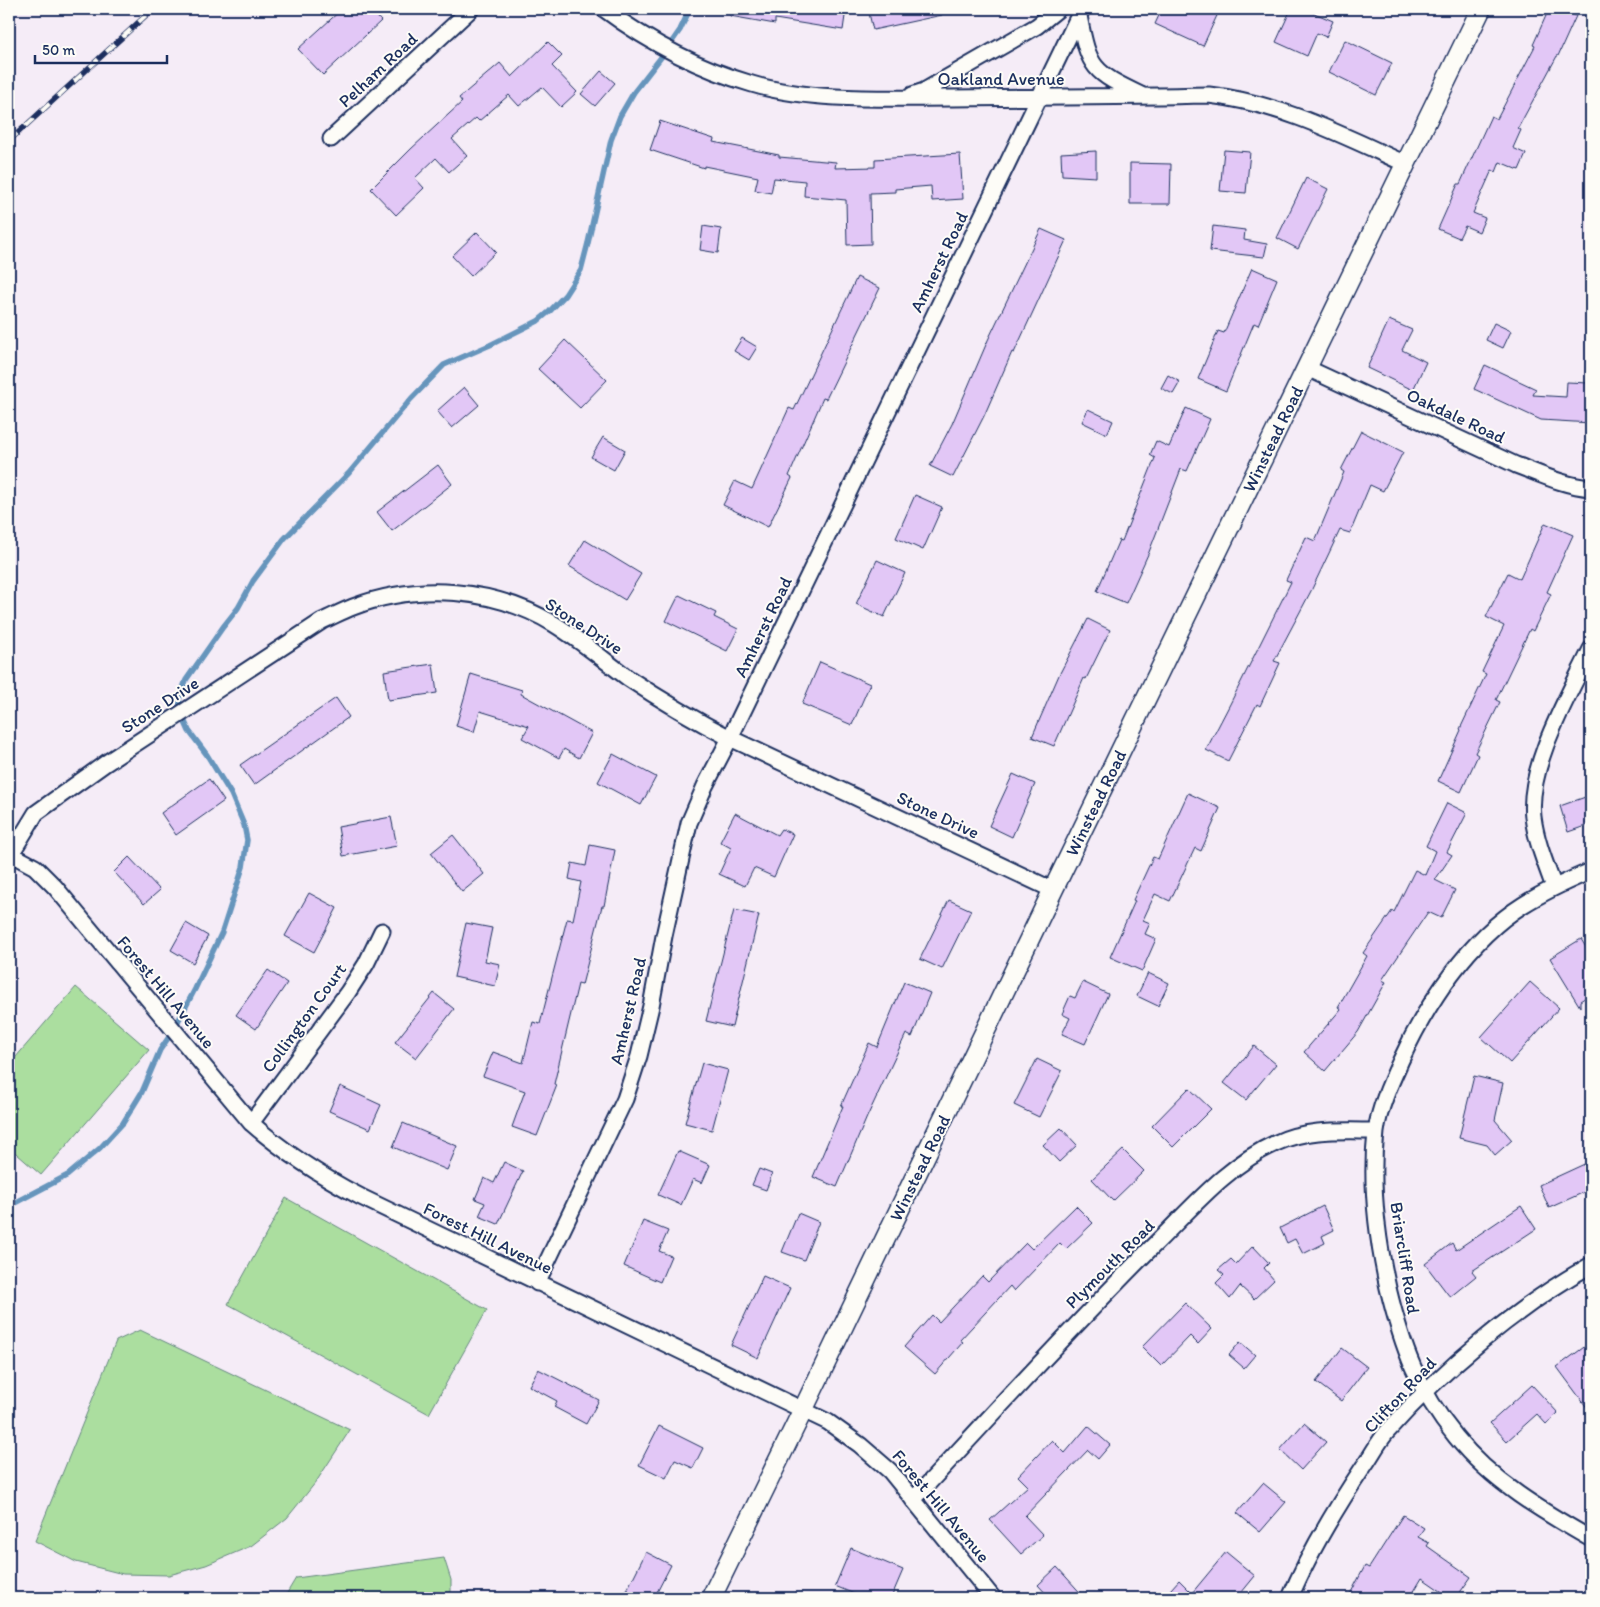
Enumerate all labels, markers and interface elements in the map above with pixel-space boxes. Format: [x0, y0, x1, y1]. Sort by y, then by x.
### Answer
street label: Pelham Road [334, 28, 422, 112]
scale bar [35, 32, 168, 64]
text: 50 m [42, 41, 75, 59]
street label: Oakland Avenue [938, 68, 1064, 90]
street label: Amherst Road [905, 208, 973, 316]
street label: Winstead Road [1238, 382, 1308, 496]
street label: Oakdale Road [1403, 383, 1509, 449]
street label: Amherst Road [729, 573, 797, 681]
street label: Stone Drive [541, 593, 627, 659]
street label: Stone Drive [117, 672, 203, 738]
street label: Winstead Road [1061, 746, 1131, 860]
street label: Stone Drive [893, 786, 983, 844]
street label: Forest Hill Avenue [112, 931, 220, 1053]
street label: Amherst Road [605, 955, 651, 1067]
street label: Collington Court [257, 959, 351, 1077]
street label: Winstead Road [885, 1111, 955, 1225]
street label: Forest Hill Avenue [420, 1197, 556, 1279]
street label: Briarcliff Road [1385, 1200, 1425, 1316]
street label: Plymouth Road [1061, 1215, 1159, 1313]
street label: Clifton Road [1359, 1352, 1441, 1438]
street label: Forest Hill Avenue [887, 1445, 995, 1567]

